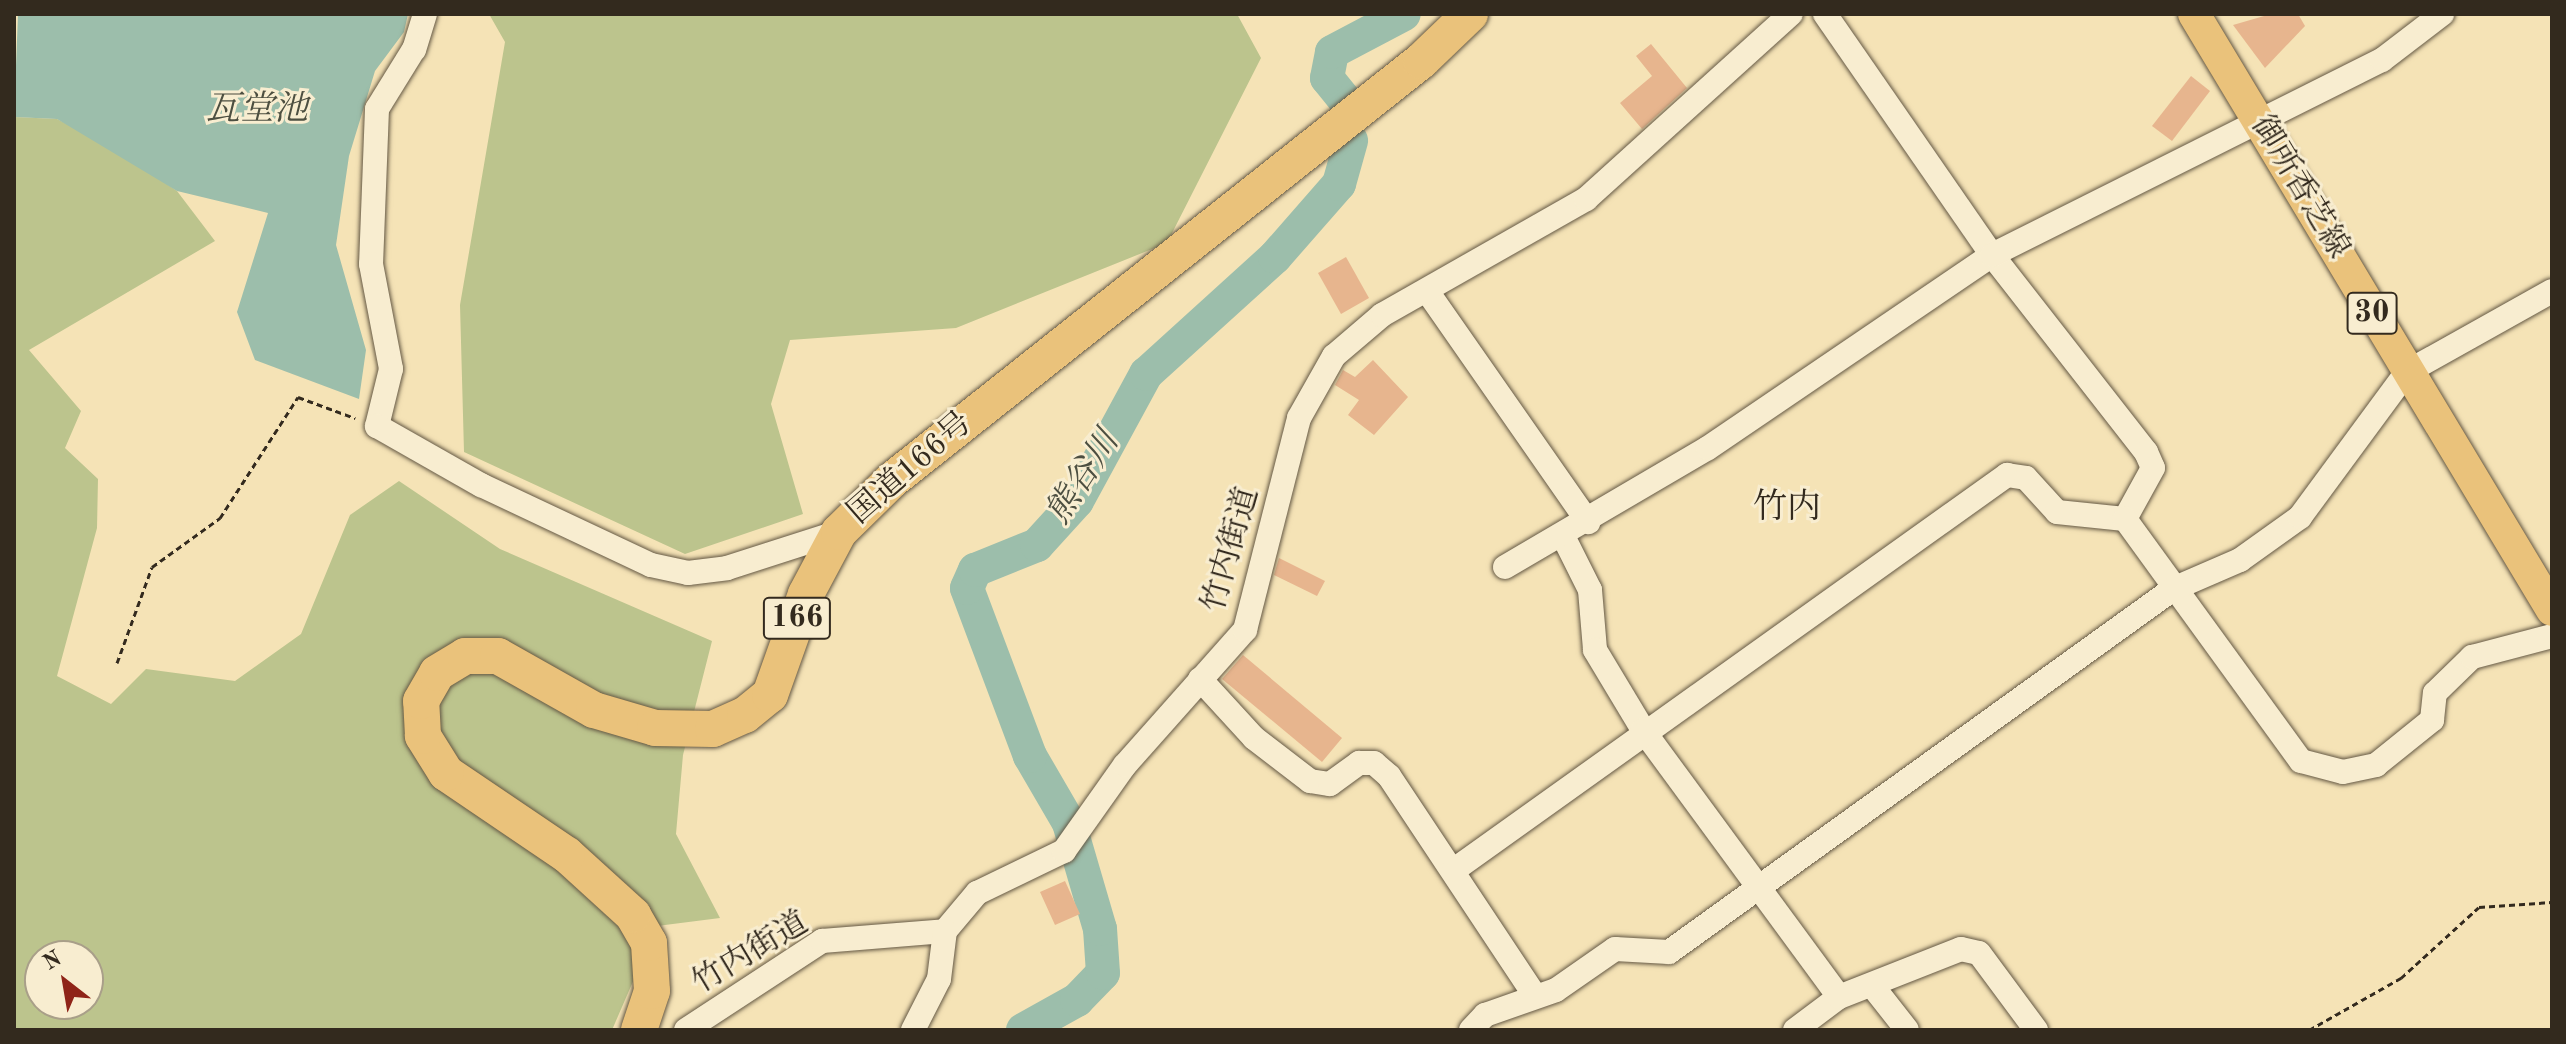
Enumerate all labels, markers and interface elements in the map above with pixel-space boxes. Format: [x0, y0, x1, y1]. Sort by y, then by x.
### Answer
water label: 瓦堂池 [206, 91, 308, 131]
street label: 御所香芝線 [2241, 110, 2357, 266]
road number: 30 [2346, 287, 2398, 339]
street label: 国道166号 [841, 405, 981, 533]
water label: 熊谷川 [1039, 424, 1129, 532]
street label: 竹内街道 [1196, 483, 1268, 617]
district label: 竹内 [1753, 489, 1821, 529]
road number: 166 [761, 592, 833, 644]
street label: 竹内街道 [686, 905, 816, 1003]
north arrow [24, 940, 104, 1020]
text: N [40, 947, 66, 975]

